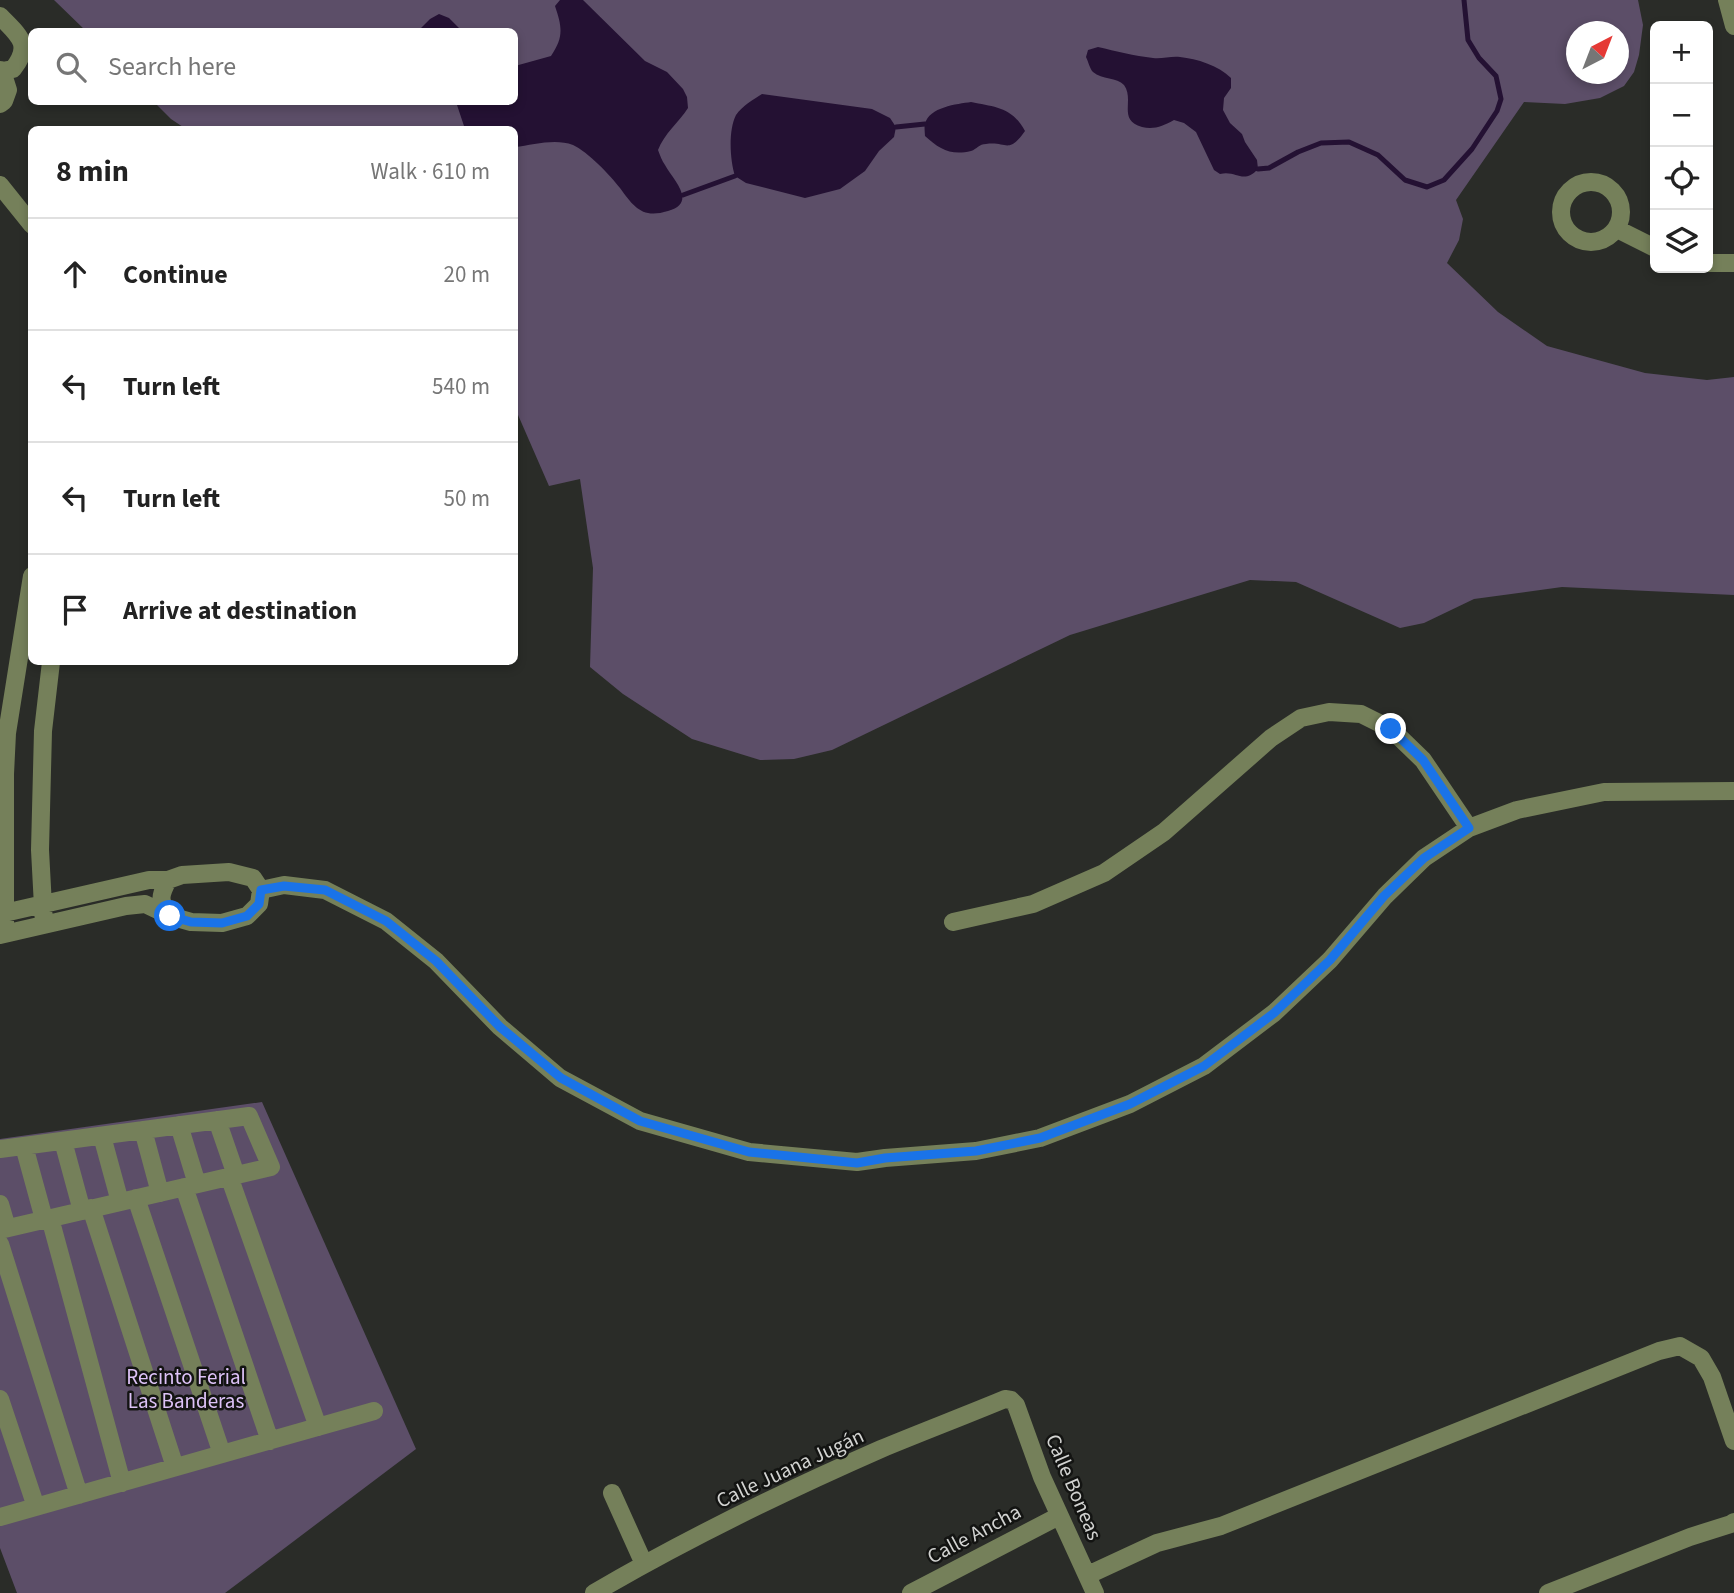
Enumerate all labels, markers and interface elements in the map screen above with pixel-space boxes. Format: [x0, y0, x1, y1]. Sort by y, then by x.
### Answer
north arrow [1566, 21, 1629, 84]
map controls [1650, 21, 1713, 273]
button: + [1650, 21, 1713, 84]
search box [28, 28, 518, 105]
icon: search [52, 48, 90, 86]
text: Search here [108, 48, 236, 85]
button: − [1650, 84, 1713, 147]
button: locate [1650, 147, 1713, 210]
text: 8 min [56, 150, 129, 193]
text: Walk · 610 m [371, 155, 490, 188]
button: layers [1650, 210, 1713, 273]
icon: ahead [56, 255, 94, 293]
text: Continue [123, 256, 228, 293]
text: 20 m [443, 258, 490, 291]
icon: left [56, 367, 94, 405]
text: Turn left [123, 368, 220, 405]
text: 540 m [432, 370, 490, 403]
icon: left [56, 479, 94, 517]
text: Turn left [123, 480, 220, 517]
text: 50 m [443, 482, 490, 515]
icon: arrive [56, 591, 94, 629]
text: Arrive at destination [123, 592, 357, 629]
route end [1375, 713, 1406, 744]
route start [154, 900, 185, 931]
park label: Recinto Ferial Las Banderas [126, 1362, 246, 1416]
street label: Calle Juana Jugán [711, 1421, 869, 1515]
street label: Calle Boneas [1038, 1429, 1110, 1545]
street label: Calle Ancha [922, 1497, 1026, 1571]

